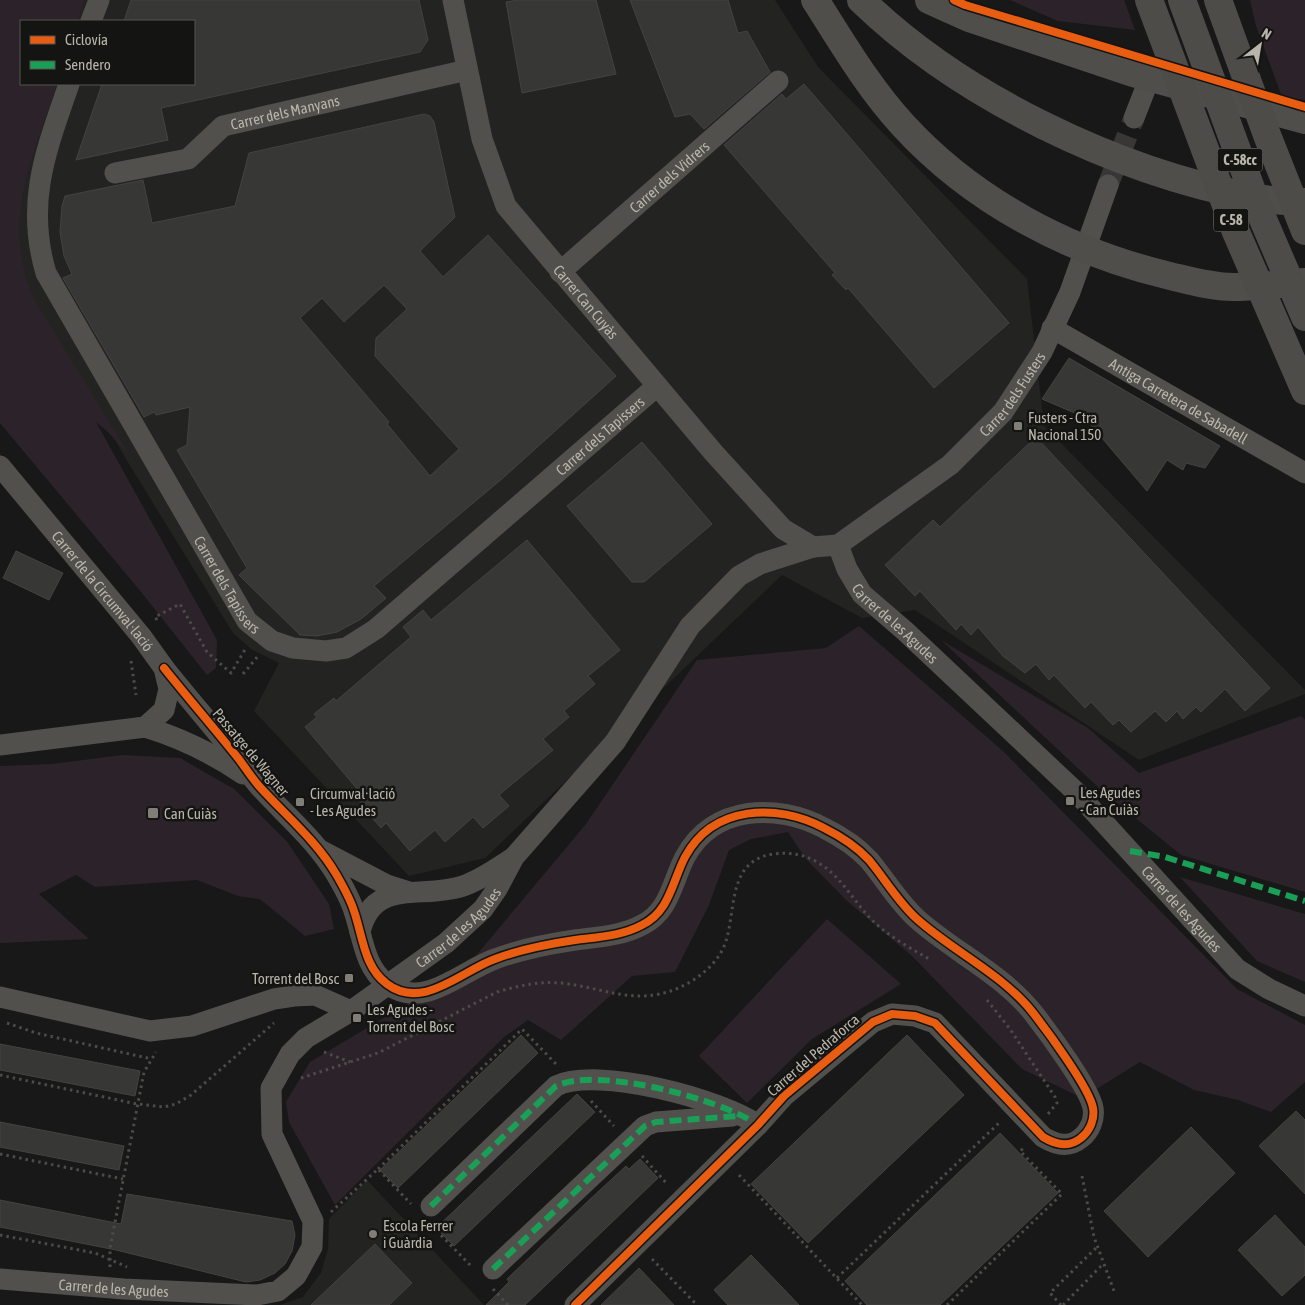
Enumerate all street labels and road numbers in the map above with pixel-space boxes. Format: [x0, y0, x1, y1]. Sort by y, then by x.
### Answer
street label: Carrer dels Manyans [229, 91, 341, 132]
street label: Carrer dels Vidrers [626, 137, 712, 216]
road number: C-58cc [1218, 148, 1262, 172]
road number: C-58 [1214, 208, 1248, 232]
street label: Carrer Can Cuyàs [550, 261, 622, 342]
street label: Carrer dels Fusters [976, 349, 1048, 439]
street label: Antiga Carretera de Sabadell [1107, 354, 1251, 447]
street label: Carrer dels Tapissers [552, 393, 647, 478]
street label: Carrer de la Circumval·lació [49, 527, 157, 654]
street label: Carrer dels Tapissers [191, 533, 264, 637]
street label: Carrer de les Agudes [849, 580, 942, 666]
street label: Passatge de Wagner [209, 705, 293, 800]
street label: Carrer de les Agudes [1139, 862, 1225, 955]
street label: Carrer de les Agudes [412, 884, 504, 971]
street label: Carrer del Pedraforca [764, 1010, 862, 1100]
street label: Carrer de les Agudes [58, 1275, 169, 1300]

